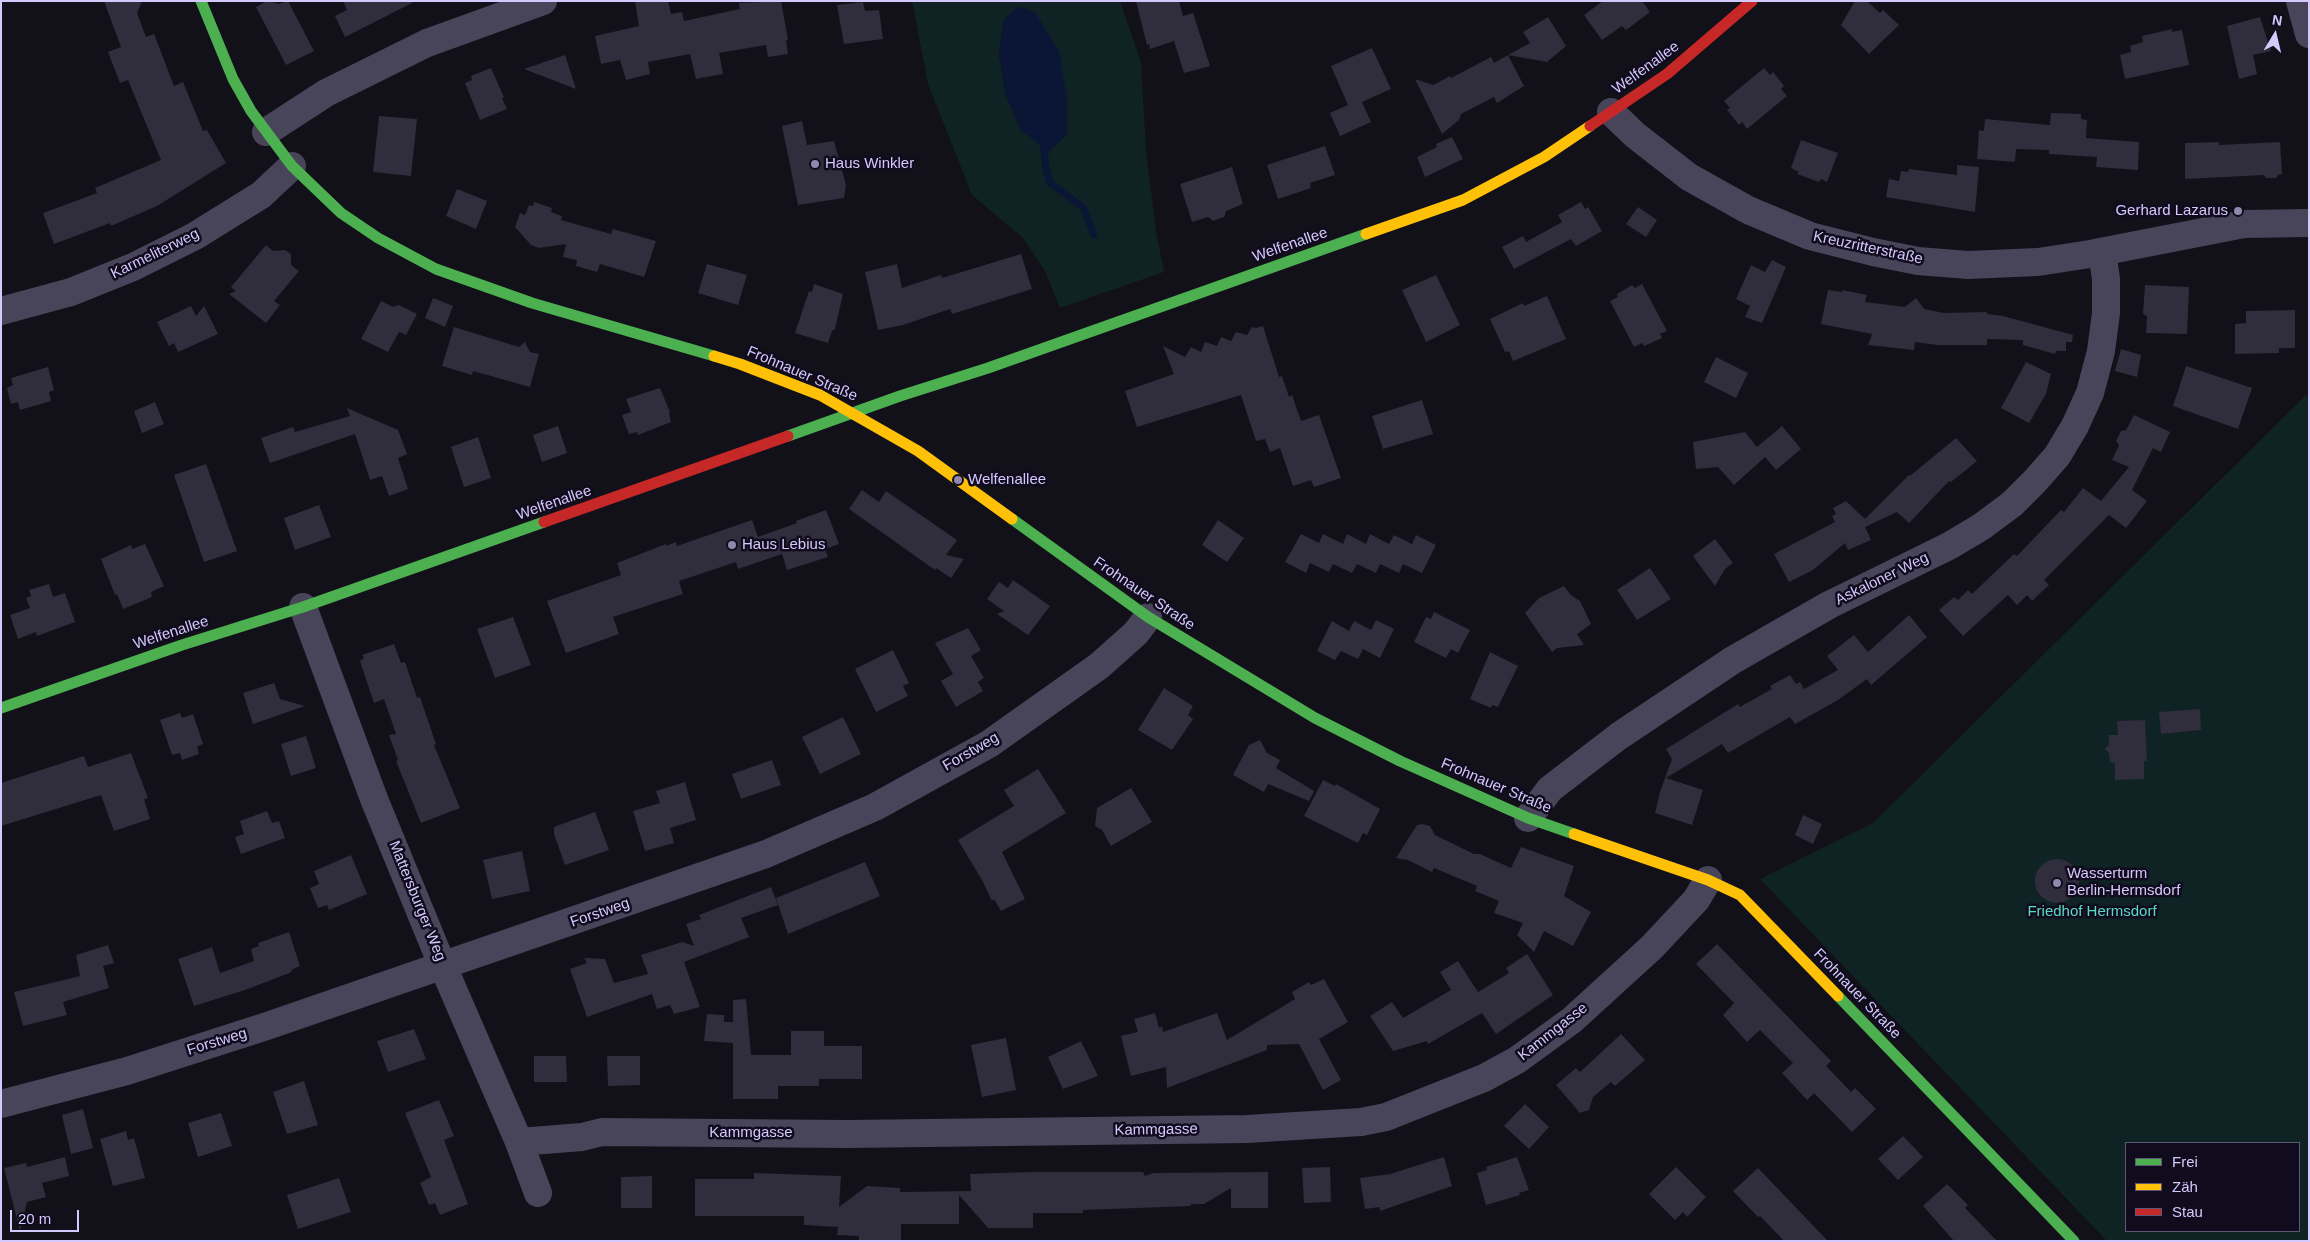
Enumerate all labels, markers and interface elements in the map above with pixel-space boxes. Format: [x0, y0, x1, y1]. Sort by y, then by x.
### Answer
north arrow [2250, 10, 2300, 60]
text: N [2271, 11, 2284, 29]
street label: Welfenallee [1609, 38, 1683, 98]
place label: Haus Winkler [825, 155, 914, 173]
marker: Haus Winkler [809, 158, 821, 170]
place label: Gerhard Lazarus [2115, 202, 2228, 220]
marker: Gerhard Lazarus [2232, 205, 2244, 217]
street label: Welfenallee [1250, 224, 1330, 266]
street label: Karmeliterweg [108, 225, 202, 283]
street label: Kreuzritterstraße [1812, 228, 1924, 268]
street label: Frohnauer Straße [744, 343, 860, 405]
place label: Welfenallee [968, 471, 1046, 489]
marker: Welfenallee [952, 474, 964, 486]
street label: Welfenallee [514, 482, 594, 524]
place label: Haus Lebius [742, 536, 825, 554]
marker: Haus Lebius [726, 539, 738, 551]
street label: Askaloner Weg [1832, 549, 1932, 609]
street label: Frohnauer Straße [1090, 553, 1198, 635]
street label: Welfenallee [131, 612, 211, 654]
street label: Forstweg [940, 729, 1002, 775]
street label: Frohnauer Straße [1438, 755, 1554, 817]
street label: Mattersburger Weg [385, 838, 449, 964]
place label: Wasserturm Berlin-Hermsdorf [2067, 865, 2180, 900]
marker: Wasserturm Berlin-Hermsdorf [2051, 877, 2063, 889]
street label: Forstweg [568, 894, 632, 932]
park label: Friedhof Hermsdorf [2027, 903, 2157, 921]
street label: Frohnauer Straße [1809, 945, 1905, 1043]
street label: Kammgasse [1515, 999, 1591, 1065]
street label: Forstweg [185, 1024, 249, 1060]
street label: Kammgasse [1114, 1120, 1198, 1140]
street label: Kammgasse [709, 1124, 793, 1142]
legend [2125, 1142, 2300, 1232]
text: Frei [2172, 1153, 2198, 1170]
text: Zäh [2172, 1178, 2198, 1195]
scale bar [12, 1200, 81, 1232]
text: Stau [2172, 1203, 2203, 1220]
text: 20 m [18, 1210, 51, 1227]

